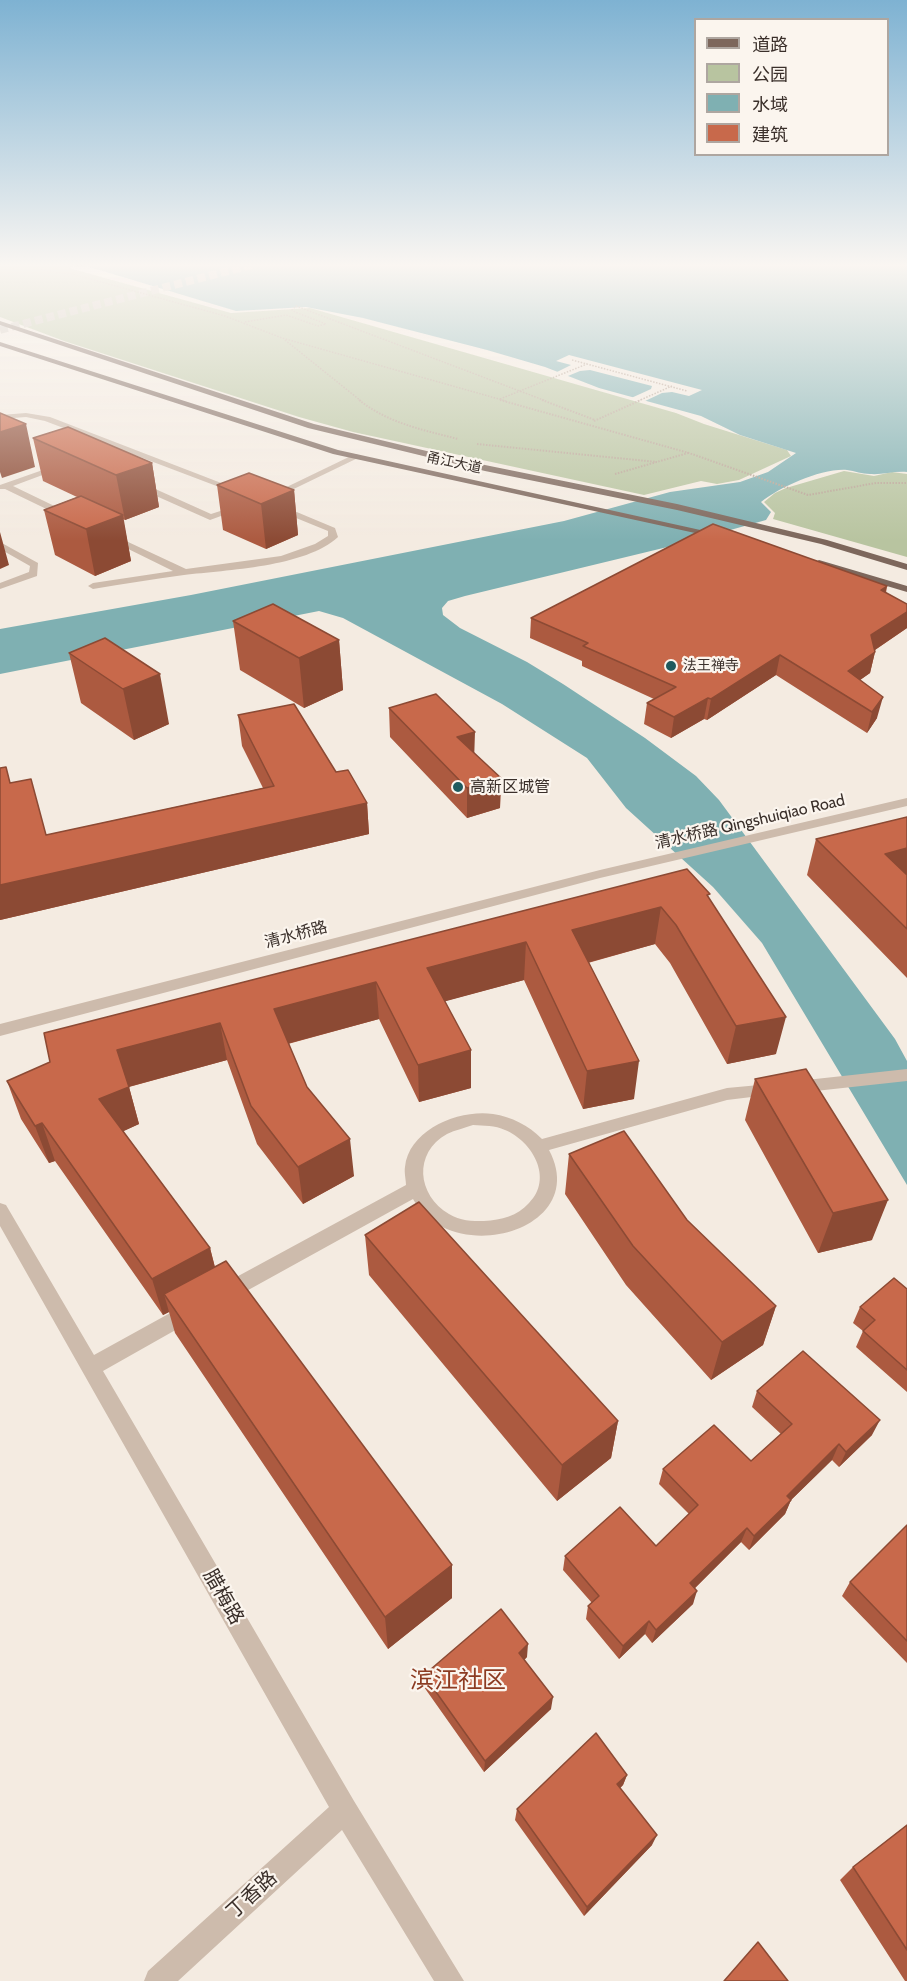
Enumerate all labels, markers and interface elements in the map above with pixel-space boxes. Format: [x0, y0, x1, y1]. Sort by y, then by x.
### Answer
legend [694, 18, 889, 156]
text: 道路 [752, 34, 788, 56]
text: 公园 [752, 64, 788, 86]
text: 水域 [752, 94, 788, 116]
text: 建筑 [752, 124, 788, 146]
street label: 甬江大道 [425, 449, 483, 477]
place label: 法王禅寺 [683, 658, 739, 674]
marker: 法王禅寺 [664, 659, 678, 673]
place label: 高新区城管 [470, 777, 550, 797]
marker: 高新区城管 [451, 780, 465, 794]
street label: 清水桥路 Qingshuiqiao Road [653, 791, 847, 853]
street label: 清水桥路 [263, 917, 329, 953]
street label: 腊梅路 [198, 1565, 248, 1629]
district label: 滨江社区 [410, 1667, 506, 1695]
street label: 丁香路 [222, 1866, 282, 1924]

